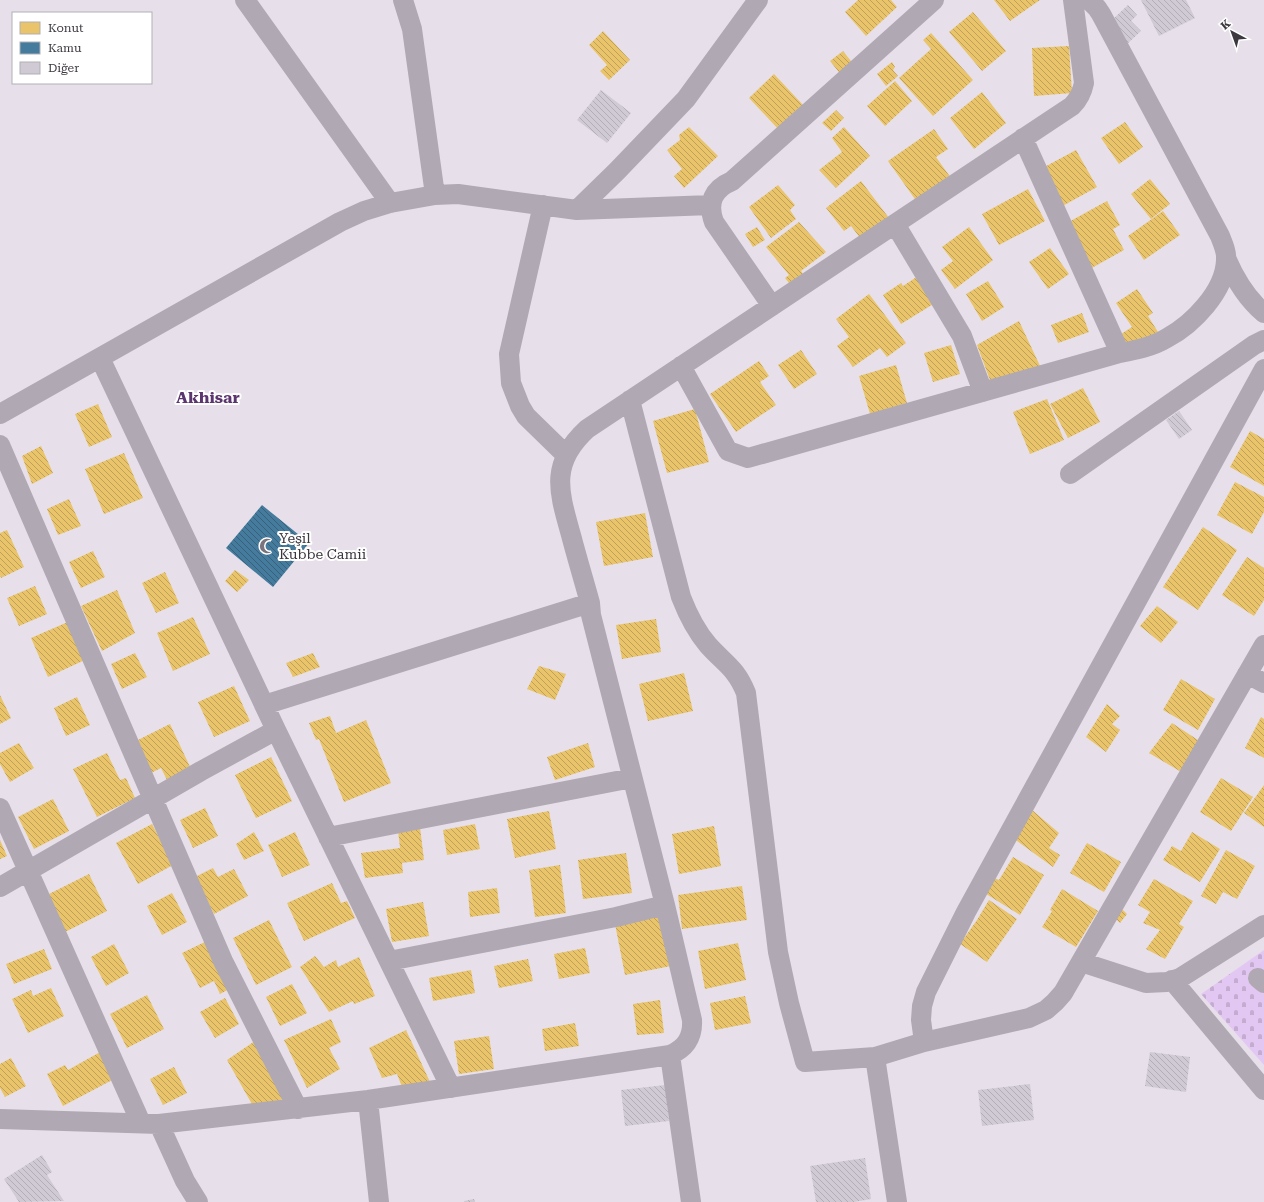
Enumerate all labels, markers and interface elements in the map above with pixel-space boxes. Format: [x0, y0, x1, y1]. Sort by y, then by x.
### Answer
legend [12, 12, 152, 84]
north arrow [1212, 12, 1252, 52]
text: K [1218, 17, 1234, 33]
text: Konut [48, 21, 84, 35]
text: Kamu [48, 41, 82, 55]
text: Diğer [48, 61, 79, 75]
district label: Akhisar [176, 388, 240, 407]
place label: Yeşil Kubbe Camii [279, 530, 367, 562]
mosque icon: Yeşil Kubbe Camii [258, 537, 276, 555]

